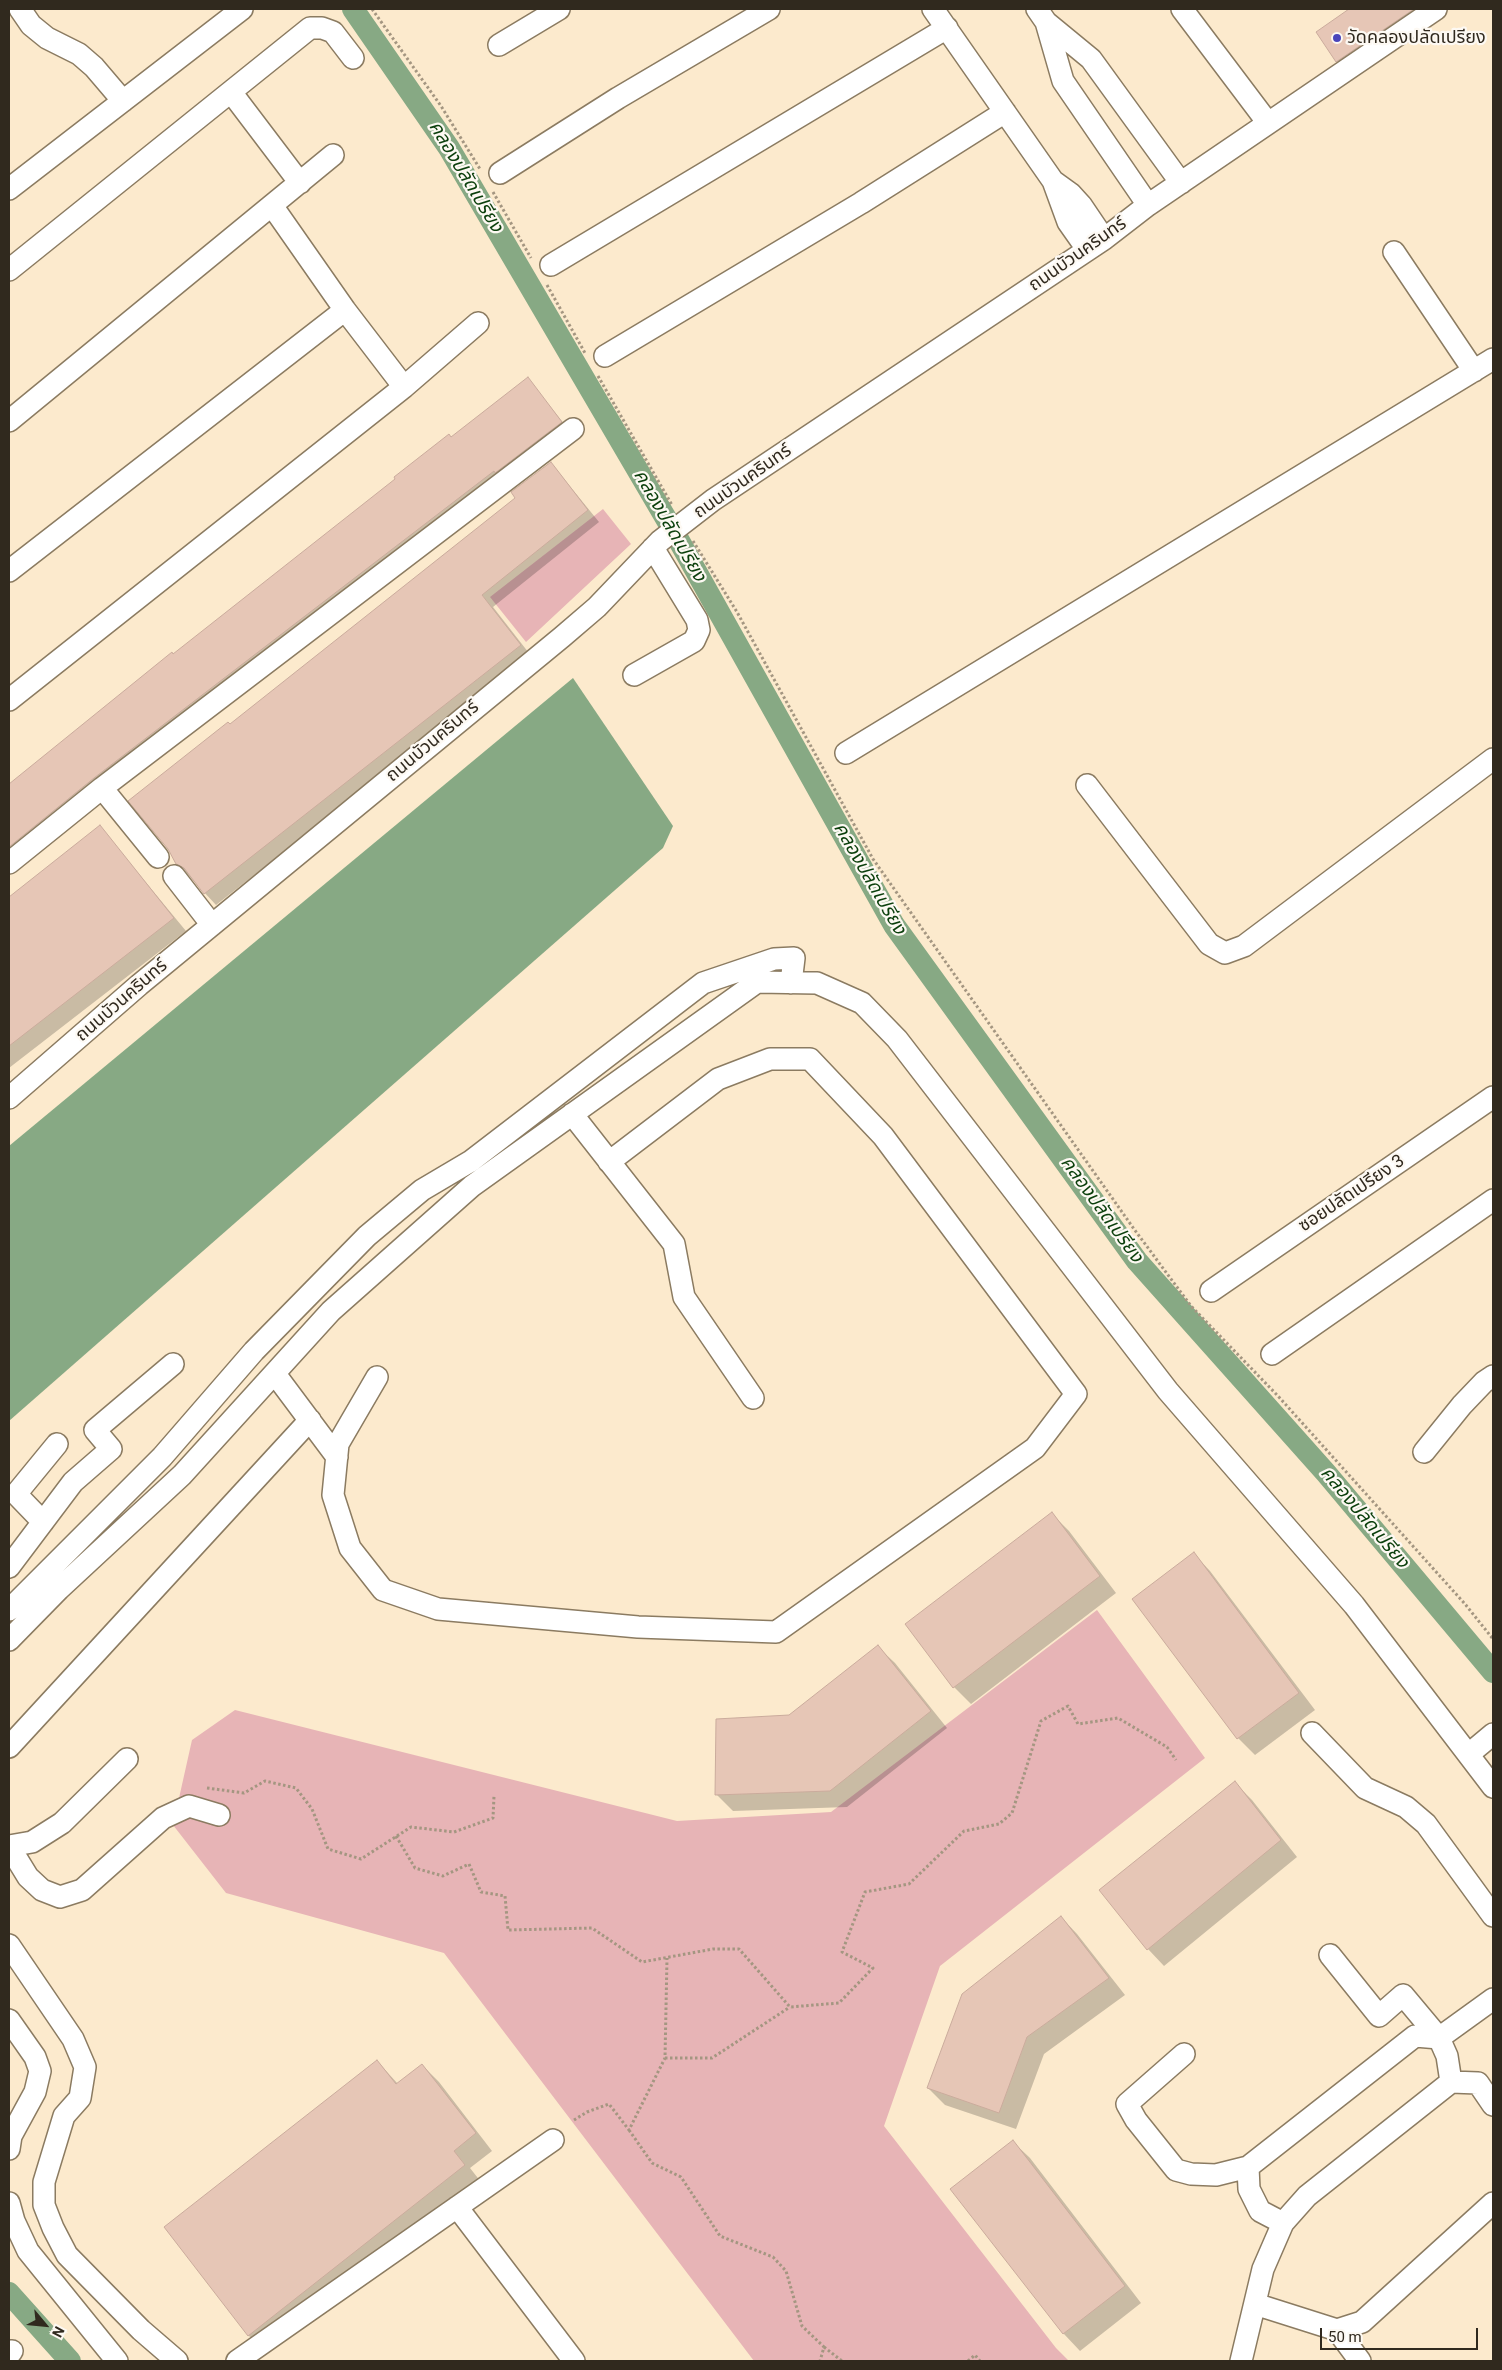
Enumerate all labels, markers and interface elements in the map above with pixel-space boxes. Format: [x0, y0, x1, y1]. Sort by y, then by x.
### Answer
place label: วัดคลองปลัดเปรียง [1347, 27, 1486, 49]
marker: วัดคลองปลัดเปรียง [1331, 32, 1343, 44]
water label: คลองปลัดเปรียง [423, 117, 507, 237]
street label: ถนนบัวนครินทร์ [1025, 213, 1131, 297]
street label: ถนนบัวนครินทร์ [690, 440, 796, 524]
water label: คลองปลัดเปรียง [628, 466, 710, 586]
street label: ถนนบัวนครินทร์ [382, 697, 484, 787]
water label: คลองปลัดเปรียง [828, 819, 910, 939]
street label: ถนนบัวนครินทร์ [72, 955, 172, 1047]
street label: ซอยปลัดเปรียง 3 [1295, 1151, 1409, 1237]
water label: คลองปลัดเปรียง [1055, 1153, 1147, 1267]
water label: คลองปลัดเปรียง [1315, 1463, 1413, 1573]
north arrow [20, 2300, 70, 2350]
scale bar [1322, 2318, 1480, 2350]
text: N [49, 2324, 68, 2340]
text: 50 m [1328, 2328, 1362, 2346]

